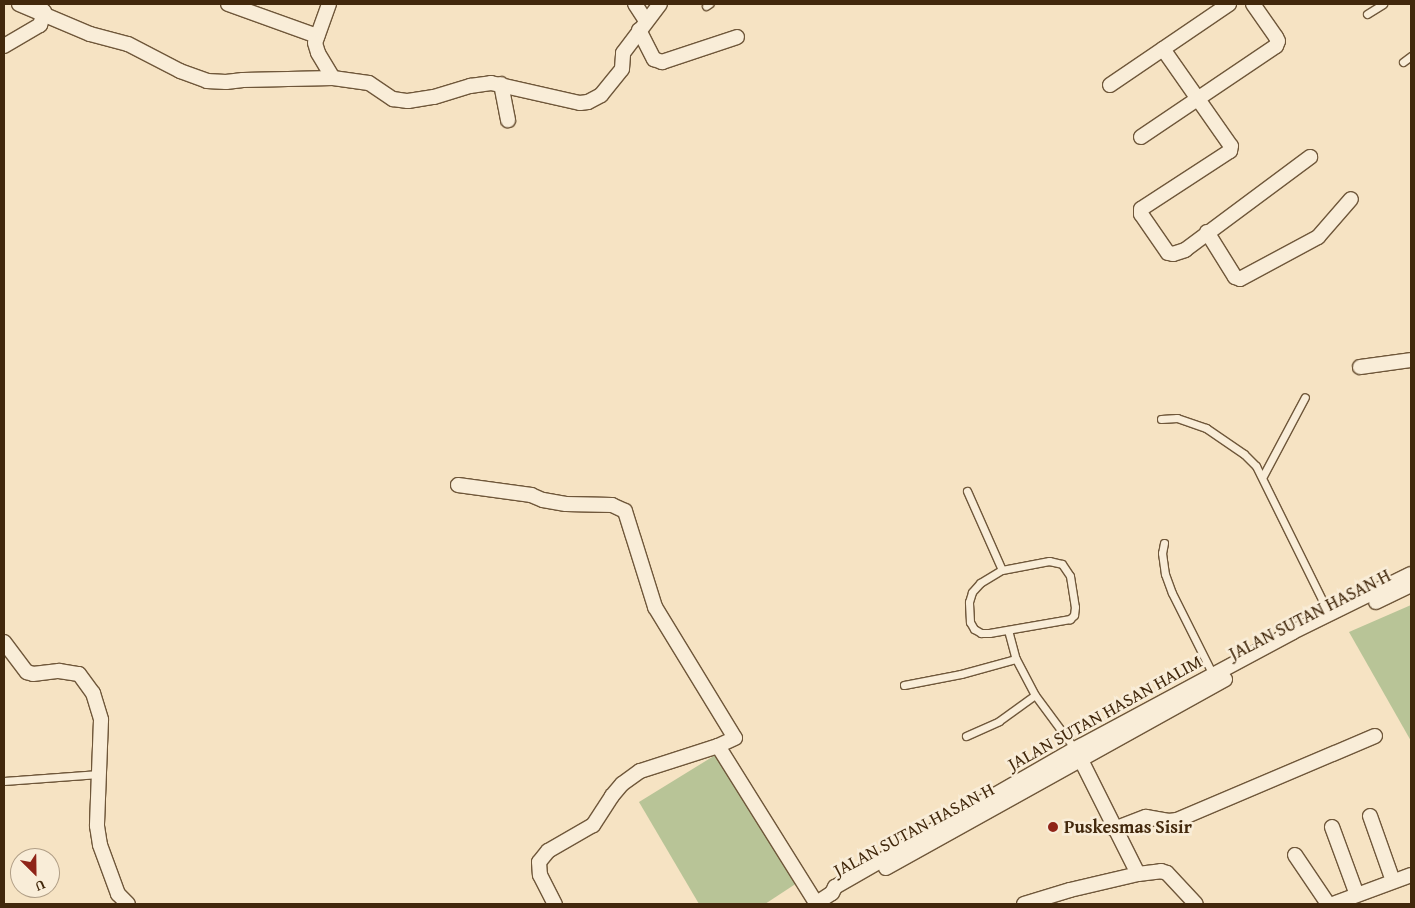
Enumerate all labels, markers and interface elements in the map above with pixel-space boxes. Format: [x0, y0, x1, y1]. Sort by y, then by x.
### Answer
street label: JALAN SUTAN HASAN H [1226, 565, 1394, 665]
street label: JALAN SUTAN HASAN HALIM [1004, 651, 1206, 775]
street label: JALAN SUTAN HASAN H [830, 779, 998, 881]
place label: Puskesmas Sisir [1064, 816, 1192, 838]
marker: Puskesmas Sisir [1046, 820, 1060, 834]
north arrow [10, 848, 60, 898]
text: U [32, 875, 49, 897]

